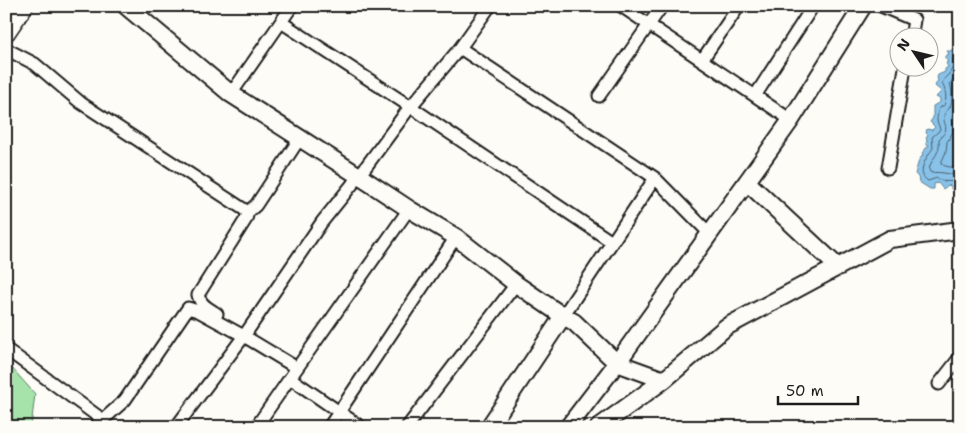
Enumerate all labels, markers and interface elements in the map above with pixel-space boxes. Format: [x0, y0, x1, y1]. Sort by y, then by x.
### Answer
north arrow [888, 28, 938, 78]
text: N [893, 35, 914, 54]
scale bar [778, 373, 858, 405]
text: 50 m [786, 381, 824, 401]

